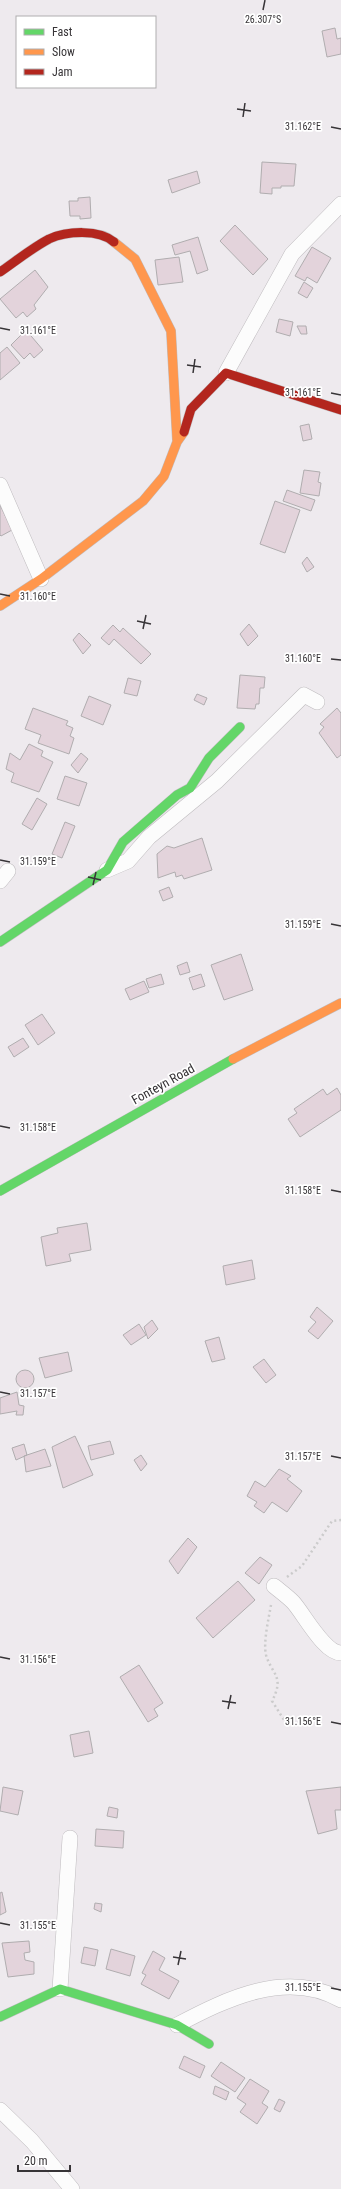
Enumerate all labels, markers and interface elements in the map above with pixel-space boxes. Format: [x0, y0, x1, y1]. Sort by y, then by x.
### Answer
text: 26.307°S [245, 14, 281, 25]
legend [16, 16, 156, 88]
text: Fast [52, 25, 73, 39]
text: Slow [52, 45, 75, 59]
text: Jam [52, 65, 73, 79]
text: 31.162°E [285, 121, 321, 132]
text: 31.161°E [20, 325, 56, 336]
text: 31.161°E [285, 387, 321, 398]
text: 31.160°E [20, 591, 56, 602]
text: 31.160°E [285, 653, 321, 664]
text: 31.159°E [20, 856, 56, 867]
text: 31.159°E [285, 919, 321, 930]
street label: Fonteyn Road [129, 1061, 197, 1107]
text: 31.158°E [20, 1122, 56, 1133]
text: 31.158°E [285, 1185, 321, 1196]
text: 31.157°E [20, 1388, 56, 1399]
text: 31.157°E [285, 1451, 321, 1462]
text: 31.156°E [20, 1654, 56, 1665]
text: 31.156°E [285, 1716, 321, 1727]
text: 31.155°E [20, 1920, 56, 1931]
text: 31.155°E [285, 1982, 321, 1993]
scale bar [18, 2147, 70, 2173]
text: 20 m [24, 2154, 48, 2168]

